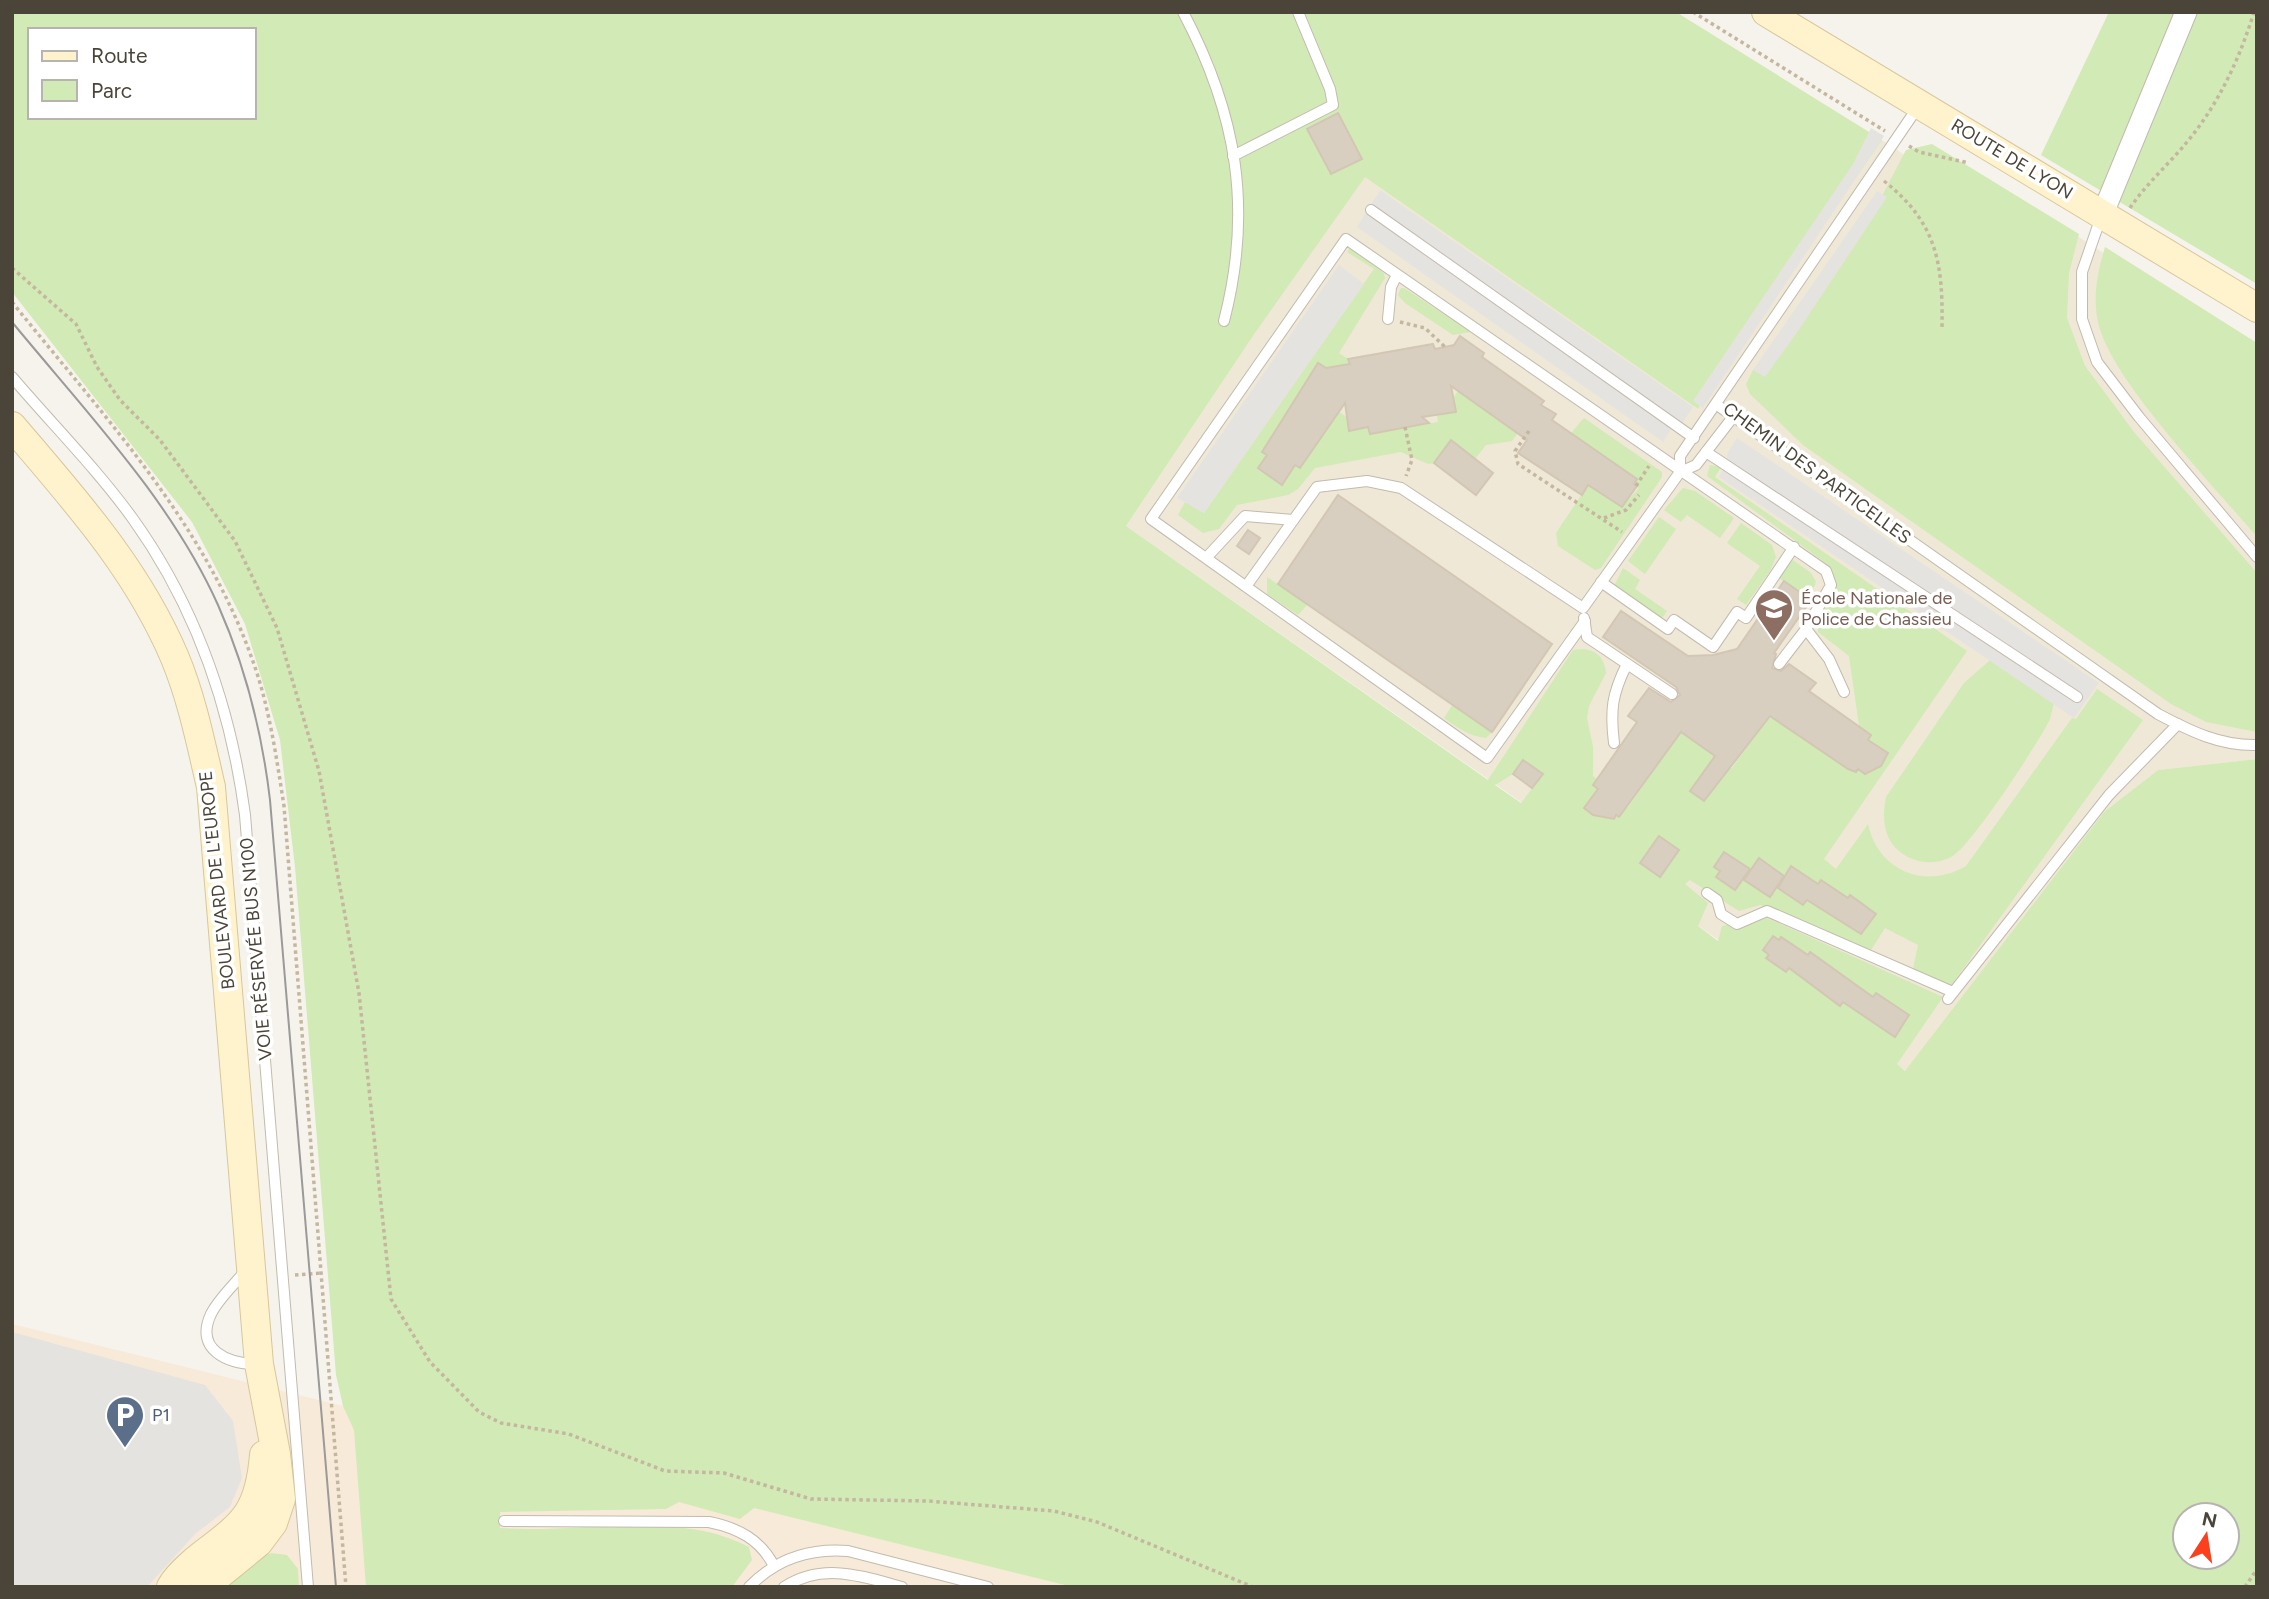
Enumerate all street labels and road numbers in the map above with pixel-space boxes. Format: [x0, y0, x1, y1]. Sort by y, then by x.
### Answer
street label: ROUTE DE LYON [1947, 114, 2077, 204]
street label: CHEMIN DES PARTICELLES [1719, 397, 1915, 549]
street label: BOULEVARD DE L'EUROPE [195, 770, 239, 990]
street label: VOIE RÉSERVÉE BUS N100 [235, 837, 277, 1061]

